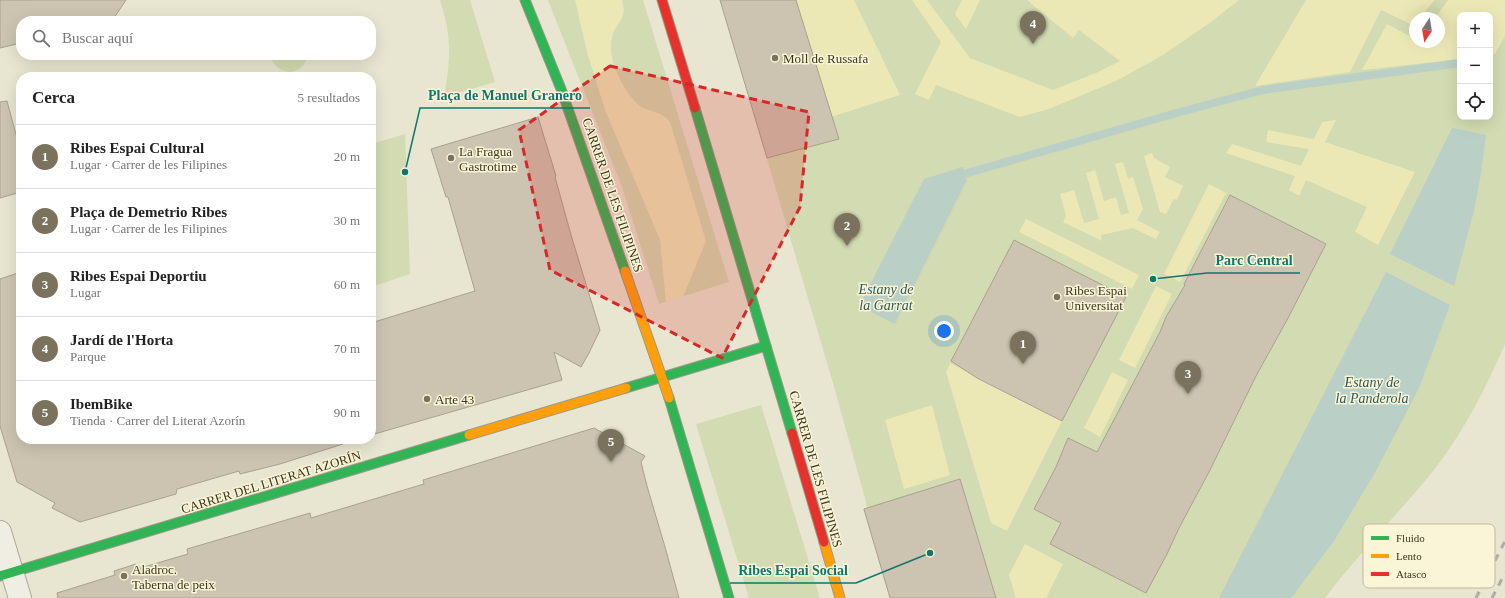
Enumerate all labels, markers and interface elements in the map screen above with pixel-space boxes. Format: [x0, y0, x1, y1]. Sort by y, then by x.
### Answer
pin: 4 [1020, 11, 1046, 44]
north arrow [1409, 12, 1445, 48]
map controls [1457, 12, 1493, 120]
button: + [1457, 12, 1493, 48]
search box [16, 16, 376, 60]
icon: search [30, 27, 52, 49]
text: Buscar aquí [62, 30, 133, 46]
button: − [1457, 48, 1493, 84]
place label: Moll de Russafa [783, 51, 868, 66]
marker: Moll de Russafa [770, 53, 780, 63]
callout: Plaça de Manuel Granero [420, 82, 590, 108]
button: locate [1457, 84, 1493, 120]
text: Cerca [32, 88, 75, 107]
text: Plaça de Manuel Granero [428, 88, 582, 103]
text: 5 resultados [298, 90, 360, 105]
street label: CARRER DE LES FILIPINES [580, 116, 646, 274]
text: Ribes Espai Cultural [70, 140, 204, 156]
place label: La Fragua Gastrotime [459, 144, 517, 174]
text: 1 [42, 149, 48, 164]
text: 20 m [334, 149, 360, 164]
marker: La Fragua Gastrotime [446, 153, 456, 163]
text: Lugar · Carrer de les Filipines [70, 157, 227, 172]
text: Plaça de Demetrio Ribes [70, 204, 227, 220]
text: 2 [42, 213, 48, 228]
text: 30 m [334, 213, 360, 228]
pin: 2 [834, 213, 860, 246]
text: Lugar · Carrer de les Filipines [70, 221, 227, 236]
callout: Parc Central [1207, 247, 1300, 273]
text: Parc Central [1215, 253, 1293, 268]
text: Ribes Espai Deportiu [70, 268, 207, 284]
text: 3 [42, 277, 48, 292]
text: 60 m [334, 277, 360, 292]
water label: Estany de la Garrat [858, 282, 914, 313]
place label: Ribes Espai Universitat [1065, 283, 1127, 313]
text: Lugar [70, 285, 101, 300]
marker: Ribes Espai Universitat [1052, 292, 1062, 302]
your location [934, 321, 954, 341]
pin: 1 [1010, 331, 1036, 364]
text: Jardí de l'Horta [70, 332, 173, 348]
text: 4 [42, 341, 48, 356]
text: 70 m [334, 341, 360, 356]
text: Parque [70, 349, 106, 364]
pin: 3 [1175, 361, 1201, 394]
water label: Estany de la Panderola [1336, 375, 1408, 406]
street label: CARRER DE LES FILIPINES [786, 389, 846, 549]
place label: Arte 43 [435, 392, 474, 407]
marker: Arte 43 [422, 394, 432, 404]
text: IbemBike [70, 396, 133, 412]
text: 5 [42, 405, 48, 420]
text: 90 m [334, 405, 360, 420]
text: Tienda · Carrer del Literat Azorín [70, 413, 245, 428]
pin: 5 [598, 429, 624, 462]
street label: CARRER DEL LITERAT AZORÍN [179, 447, 363, 517]
legend [1363, 524, 1495, 588]
text: Fluido [1396, 532, 1425, 544]
text: Lento [1396, 550, 1422, 562]
callout: Ribes Espai Social [730, 557, 856, 583]
place label: Aladroc. Taberna de peix [132, 562, 215, 592]
text: Ribes Espai Social [738, 563, 848, 578]
text: Atasco [1396, 568, 1427, 580]
marker: Aladroc. Taberna de peix [119, 571, 129, 581]

